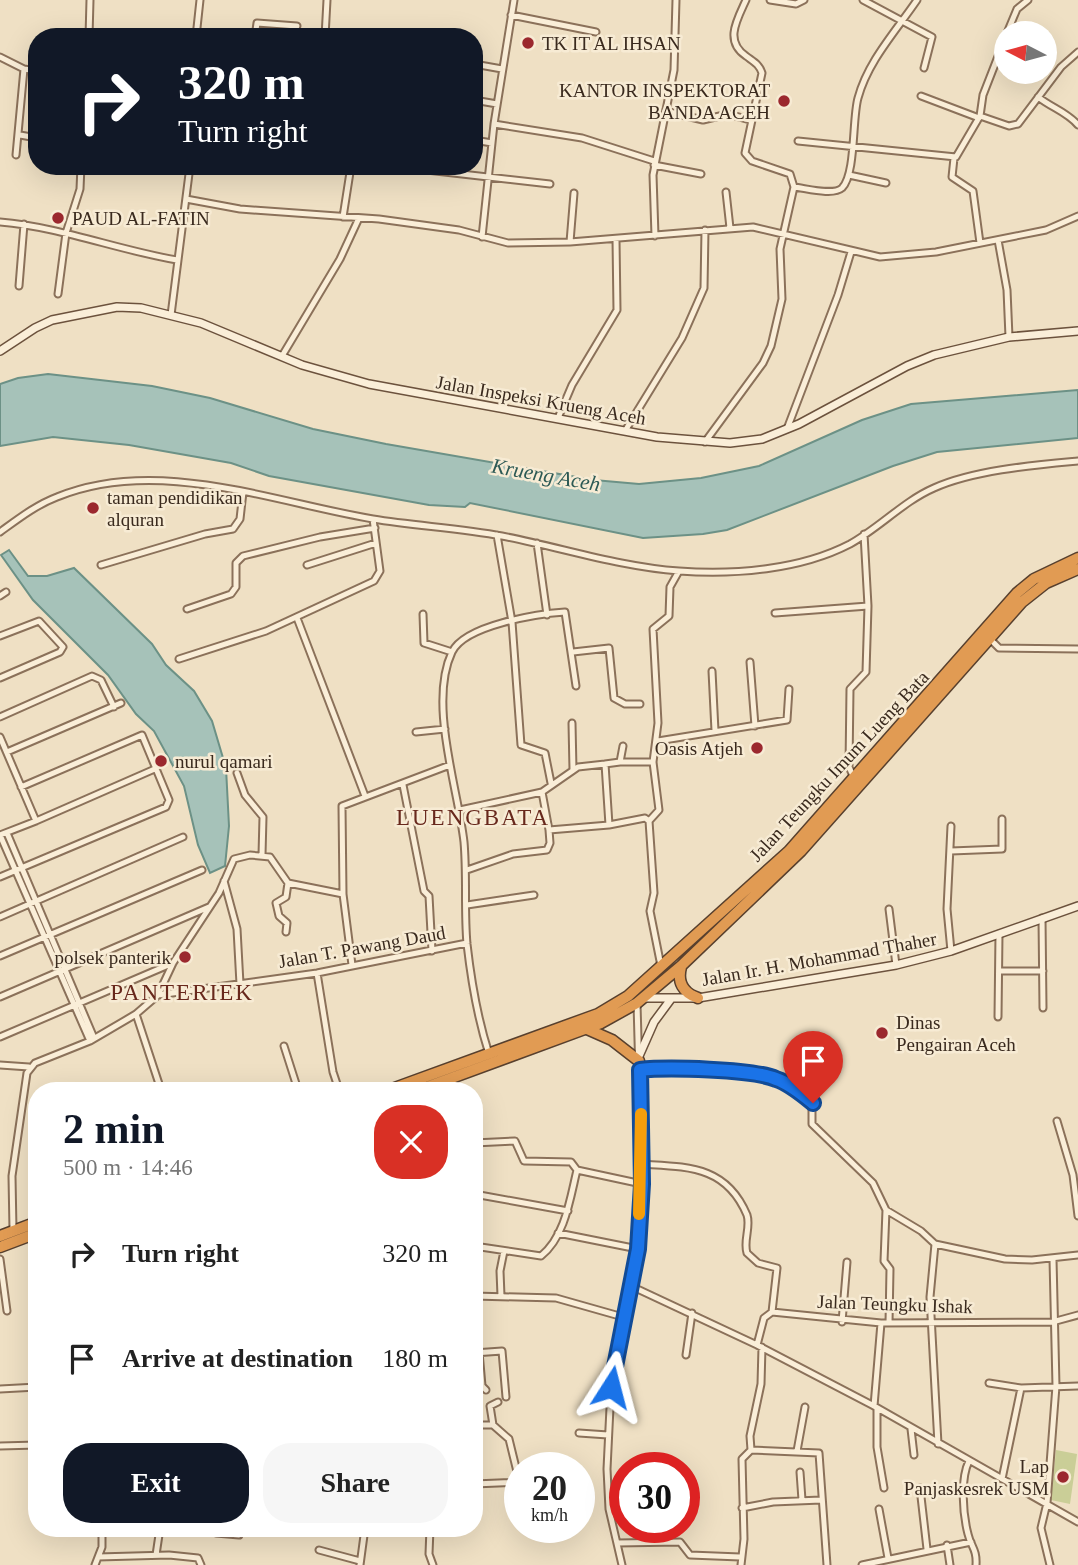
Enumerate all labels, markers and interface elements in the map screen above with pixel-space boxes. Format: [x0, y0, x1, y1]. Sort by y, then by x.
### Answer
north arrow [994, 21, 1057, 84]
map controls [994, 21, 1057, 84]
place label: TK IT AL IHSAN [542, 33, 681, 54]
marker: TK IT AL IHSAN [520, 35, 536, 51]
text: 320 m [178, 55, 305, 110]
icon: right [63, 56, 154, 147]
place label: KANTOR INSPEKTORAT BANDA ACEH [559, 80, 770, 123]
marker: KANTOR INSPEKTORAT BANDA ACEH [776, 93, 792, 109]
text: Turn right [178, 113, 308, 149]
place label: PAUD AL-FATIN [72, 208, 210, 229]
marker: PAUD AL-FATIN [50, 210, 66, 226]
street label: Jalan Inspeksi Krueng Aceh [434, 371, 648, 429]
water label: Krueng Aceh [489, 453, 602, 496]
place label: taman pendidikan alquran [107, 487, 243, 530]
marker: taman pendidikan alquran [85, 500, 101, 516]
street label: Jalan Teungku Imum Lueng Bata [745, 666, 933, 866]
place label: Oasis Atjeh [655, 738, 743, 759]
marker: Oasis Atjeh [749, 740, 765, 756]
place label: nurul qamari [175, 751, 273, 772]
marker: nurul qamari [153, 753, 169, 769]
district label: LUENGBATA [396, 805, 550, 830]
street label: Jalan T. Pawang Daud [277, 922, 448, 972]
street label: Jalan Ir. H. Mohammad Thaher [700, 928, 939, 990]
place label: polsek panterik [54, 947, 171, 968]
marker: polsek panterik [177, 949, 193, 965]
district label: PANTERIEK [110, 980, 254, 1005]
place label: Dinas Pengairan Aceh [896, 1012, 1016, 1055]
marker: Dinas Pengairan Aceh [874, 1025, 890, 1041]
pin [783, 1031, 843, 1103]
icon: arrive [794, 1042, 832, 1080]
button: close [374, 1105, 448, 1179]
text: 2 min [63, 1106, 165, 1152]
text: 500 m · 14:46 [63, 1155, 193, 1180]
icon: right [63, 1235, 101, 1273]
text: Turn right [122, 1239, 239, 1268]
text: 320 m [382, 1239, 448, 1268]
street label: Jalan Teungku Ishak [817, 1291, 974, 1317]
icon: arrive [63, 1340, 101, 1378]
text: Arrive at destination [122, 1344, 353, 1373]
text: 180 m [382, 1344, 448, 1373]
position arrow [574, 1350, 648, 1424]
button: Exit [63, 1443, 249, 1523]
button: Share [263, 1443, 448, 1523]
speed limit sign: 30 [609, 1452, 700, 1543]
place label: Lap Panjaskesrek USM [904, 1456, 1049, 1499]
text: 20 [532, 1469, 567, 1508]
marker: Lap Panjaskesrek USM [1055, 1469, 1071, 1485]
text: km/h [531, 1505, 568, 1525]

